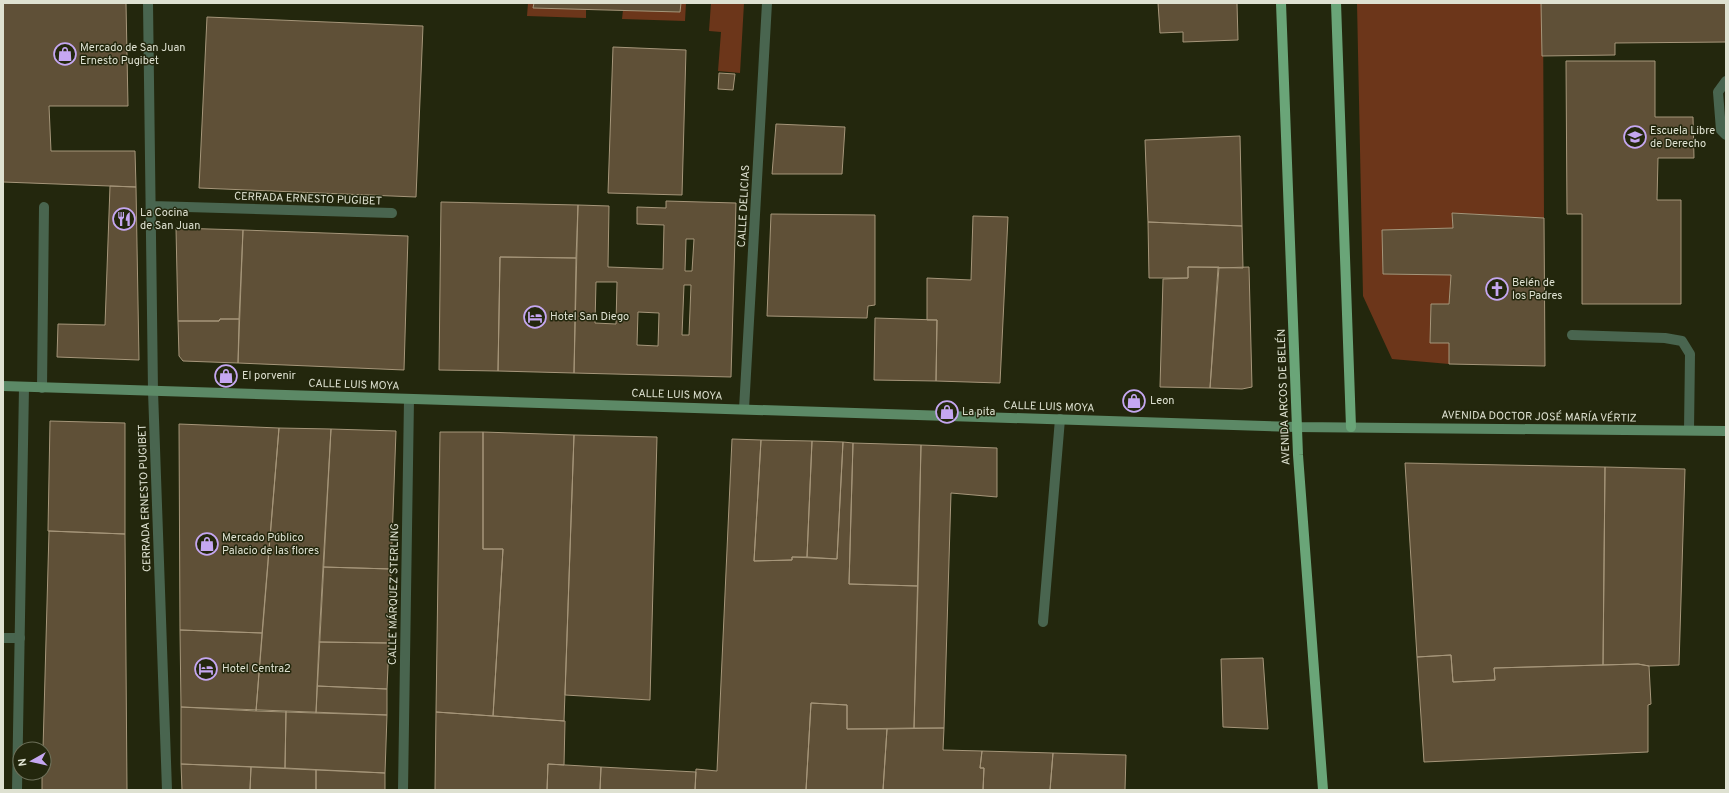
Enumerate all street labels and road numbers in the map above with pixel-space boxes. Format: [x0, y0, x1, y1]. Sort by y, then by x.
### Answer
street label: CALLE DELICIAS [735, 164, 753, 248]
street label: CERRADA ERNESTO PUGIBET [234, 189, 382, 209]
street label: AVENIDA ARCOS DE BELÉN [1274, 329, 1293, 465]
street label: CALLE LUIS MOYA [308, 376, 400, 394]
street label: CALLE LUIS MOYA [631, 386, 723, 404]
street label: CALLE LUIS MOYA [1003, 398, 1095, 416]
street label: AVENIDA DOCTOR JOSÉ MARÍA VÉRTIZ [1441, 407, 1637, 426]
street label: CERRADA ERNESTO PUGIBET [135, 424, 155, 572]
street label: CALLE MÁRQUEZ STERLING [385, 523, 402, 665]

